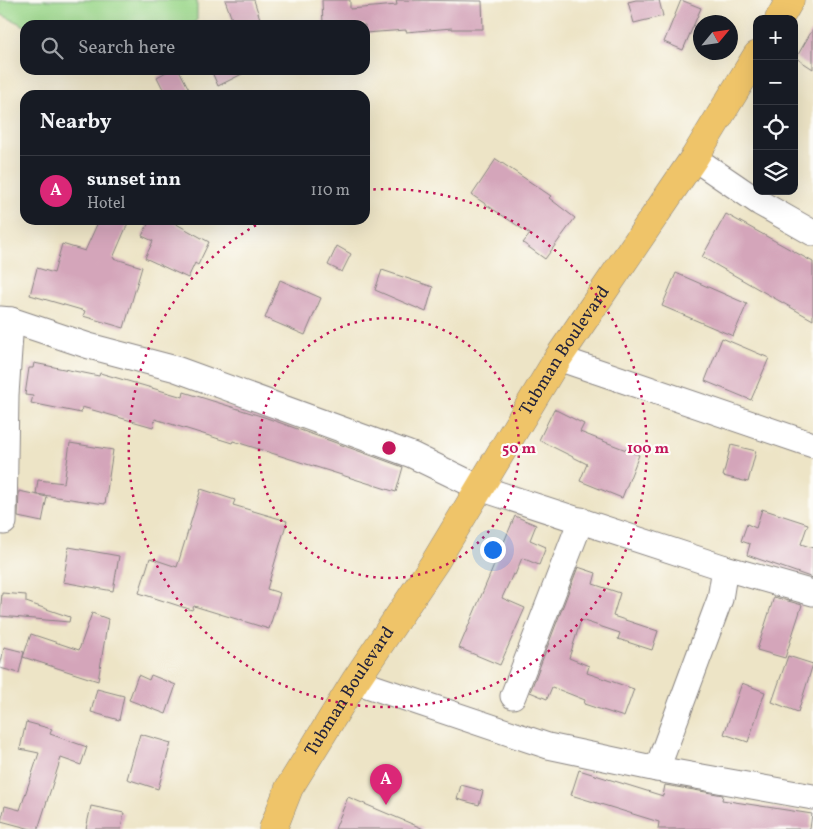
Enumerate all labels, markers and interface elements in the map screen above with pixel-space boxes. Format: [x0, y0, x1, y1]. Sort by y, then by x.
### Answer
north arrow [693, 15, 738, 60]
map controls [753, 15, 798, 195]
button: + [753, 15, 798, 60]
search box [20, 20, 370, 75]
icon: search [38, 34, 66, 62]
text: Search here [78, 35, 175, 61]
button: − [753, 60, 798, 105]
button: locate [753, 105, 798, 150]
text: Nearby [40, 108, 111, 137]
button: layers [753, 150, 798, 195]
text: sunset inn [87, 167, 181, 193]
text: A [50, 180, 62, 202]
text: 110 m [311, 180, 350, 202]
text: Hotel [87, 193, 125, 215]
street label: Tubman Boulevard [514, 281, 616, 420]
centre of rings [380, 439, 398, 457]
text: 50 m [502, 439, 536, 460]
text: 100 m [627, 439, 670, 460]
your location [480, 537, 506, 563]
street label: Tubman Boulevard [299, 622, 401, 761]
pin: A [370, 764, 402, 805]

